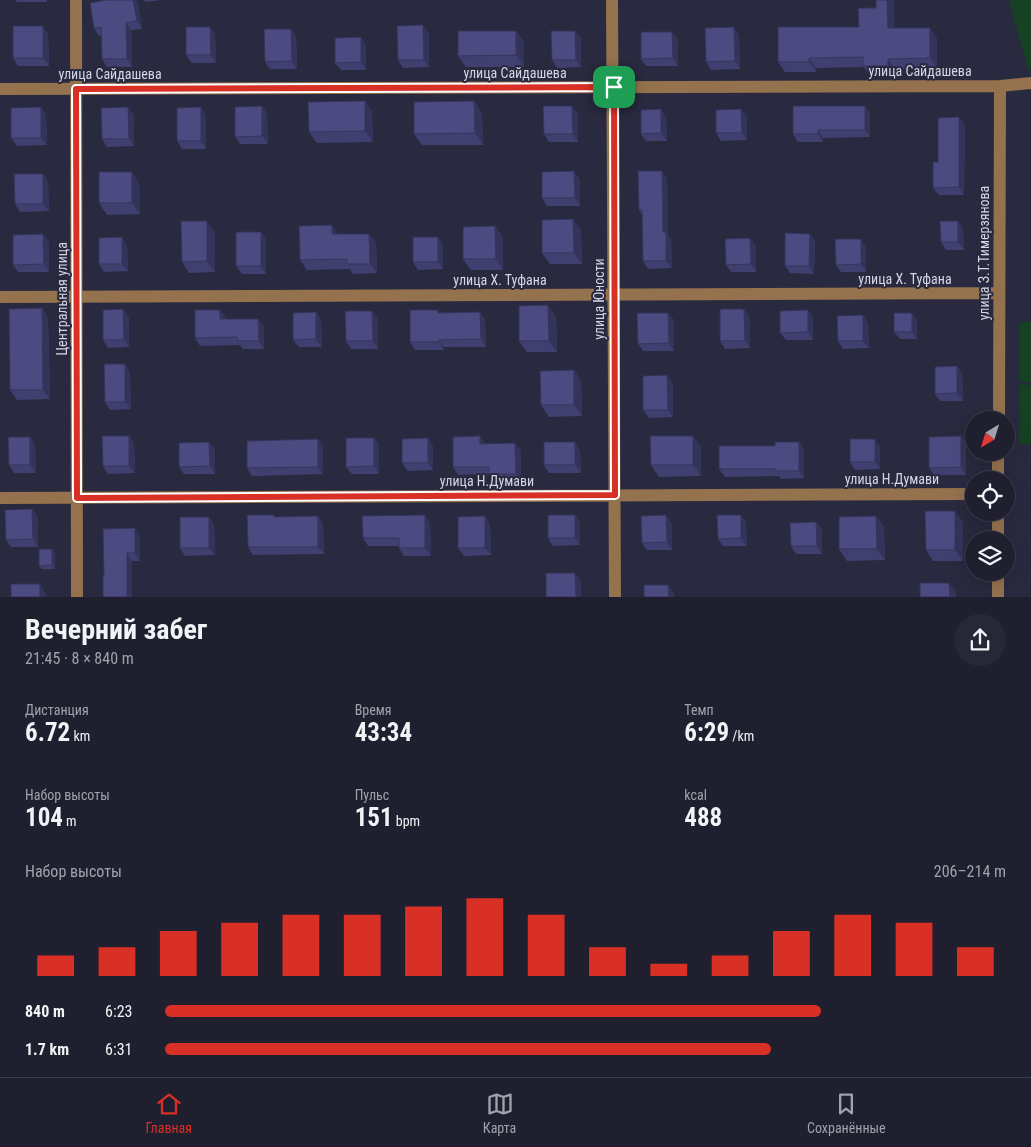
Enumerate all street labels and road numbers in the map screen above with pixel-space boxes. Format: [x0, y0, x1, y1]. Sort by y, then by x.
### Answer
street label: улица Сайдашева [868, 63, 972, 79]
street label: улица Сайдашева [463, 65, 567, 81]
street label: улица Сайдашева [58, 66, 162, 82]
street label: улица З.Т.Тимерзянова [976, 186, 992, 320]
street label: Центральная улица [54, 242, 70, 356]
street label: улица Юности [591, 258, 607, 340]
street label: улица Х. Туфана [858, 271, 952, 287]
street label: улица Х. Туфана [453, 272, 547, 288]
street label: улица Н.Думави [845, 471, 939, 487]
street label: улица Н.Думави [440, 473, 534, 489]

